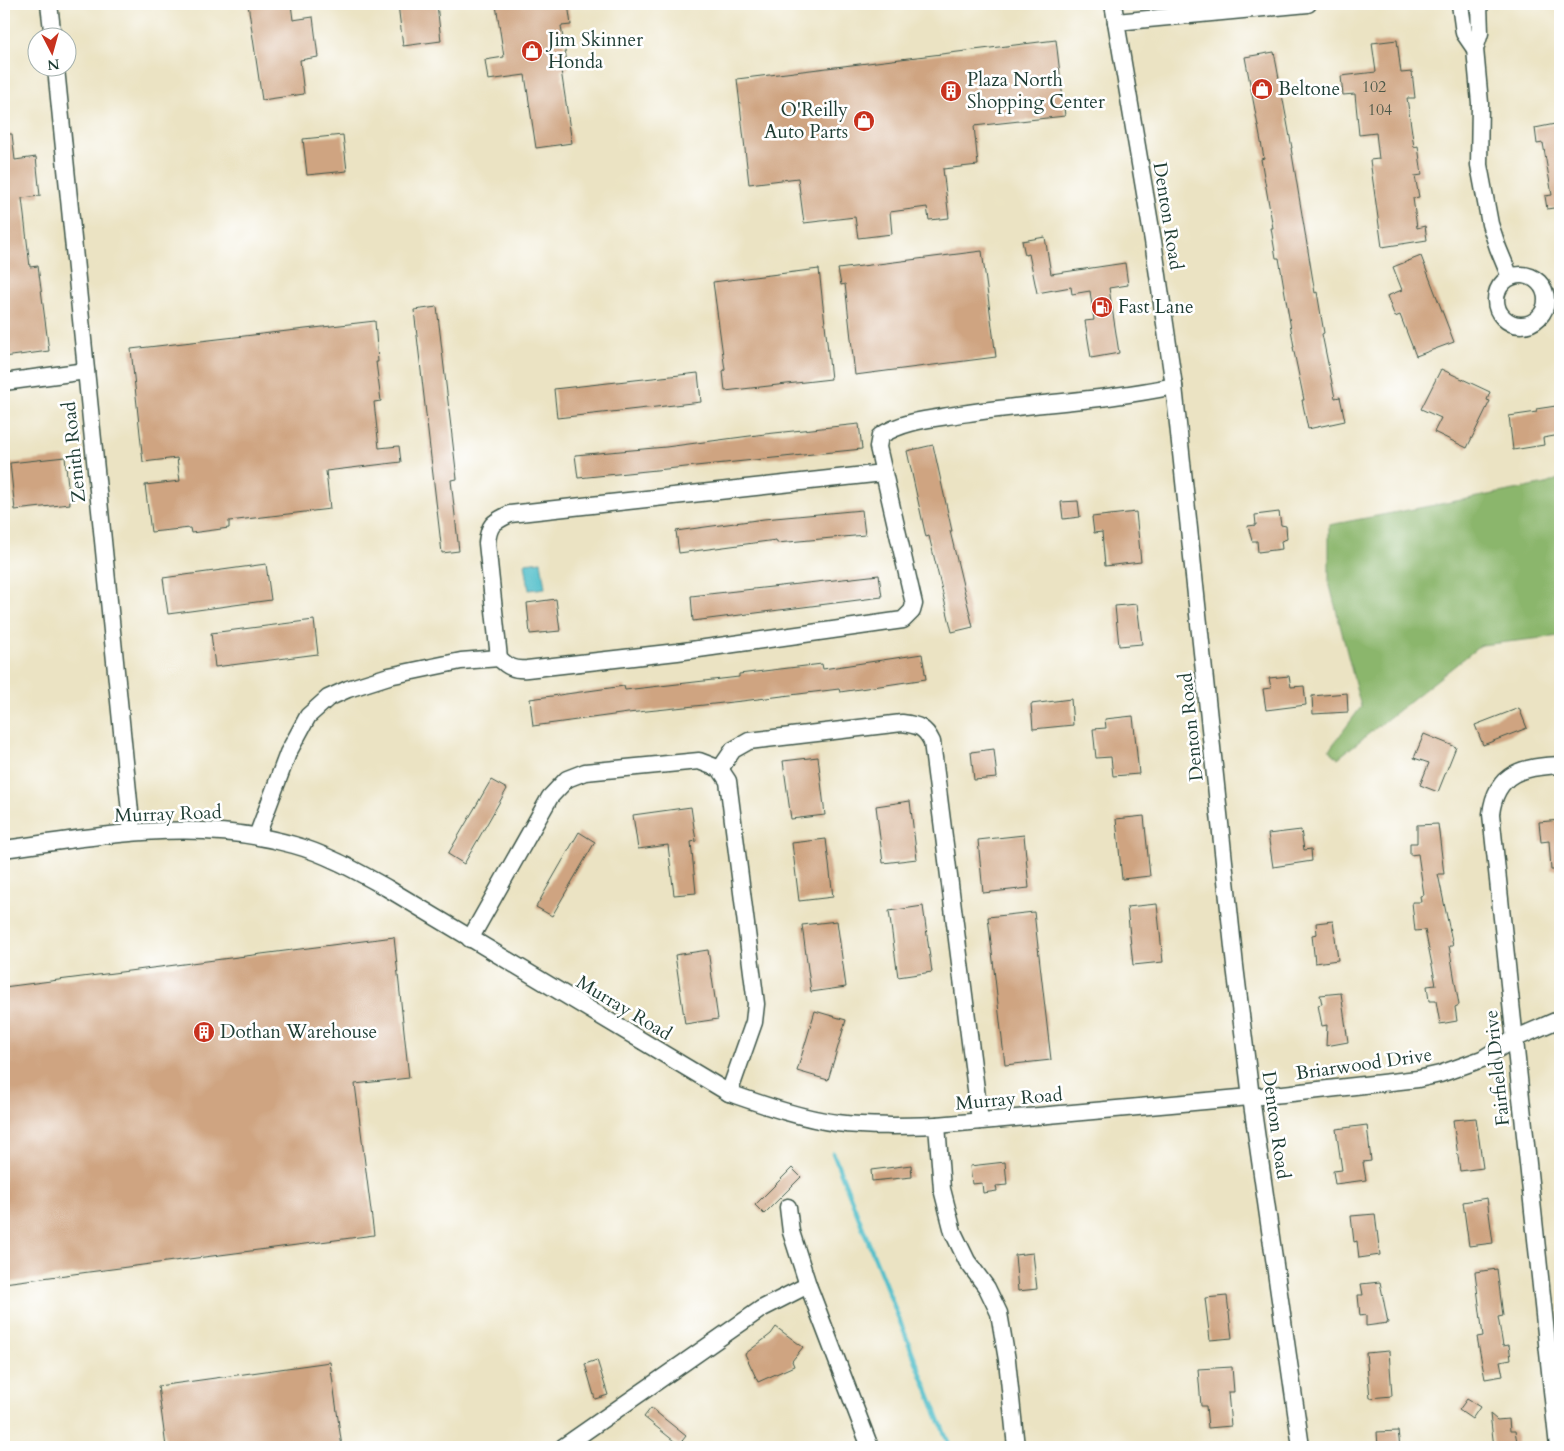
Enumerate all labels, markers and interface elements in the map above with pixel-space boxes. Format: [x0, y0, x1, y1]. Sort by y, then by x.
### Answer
place label: Jim Skinner Honda [545, 27, 643, 75]
north arrow [28, 28, 78, 78]
shop icon: Jim Skinner Honda [520, 39, 544, 63]
text: N [46, 54, 60, 75]
place label: Plaza North Shopping Center [967, 67, 1105, 115]
place label: Beltone [1278, 76, 1340, 102]
house number: 102 [1362, 76, 1386, 98]
shop icon: Beltone [1250, 77, 1274, 101]
building icon: Plaza North Shopping Center [939, 79, 963, 103]
place label: O'Reilly Auto Parts [764, 97, 848, 145]
house number: 104 [1368, 99, 1392, 121]
shop icon: O'Reilly Auto Parts [852, 109, 876, 133]
street label: Denton Road [1147, 160, 1189, 272]
place label: Fast Lane [1118, 294, 1194, 320]
fuel station icon: Fast Lane [1090, 295, 1114, 319]
street label: Zenith Road [56, 400, 92, 504]
street label: Denton Road [1172, 672, 1210, 782]
street label: Murray Road [114, 799, 222, 829]
street label: Murray Road [571, 969, 677, 1047]
street label: Fairfield Drive [1478, 1009, 1516, 1127]
place label: Dothan Warehouse [220, 1019, 377, 1045]
building icon: Dothan Warehouse [192, 1020, 216, 1044]
street label: Briarwood Drive [1294, 1042, 1434, 1086]
street label: Denton Road [1256, 1069, 1296, 1181]
street label: Murray Road [954, 1081, 1064, 1117]

